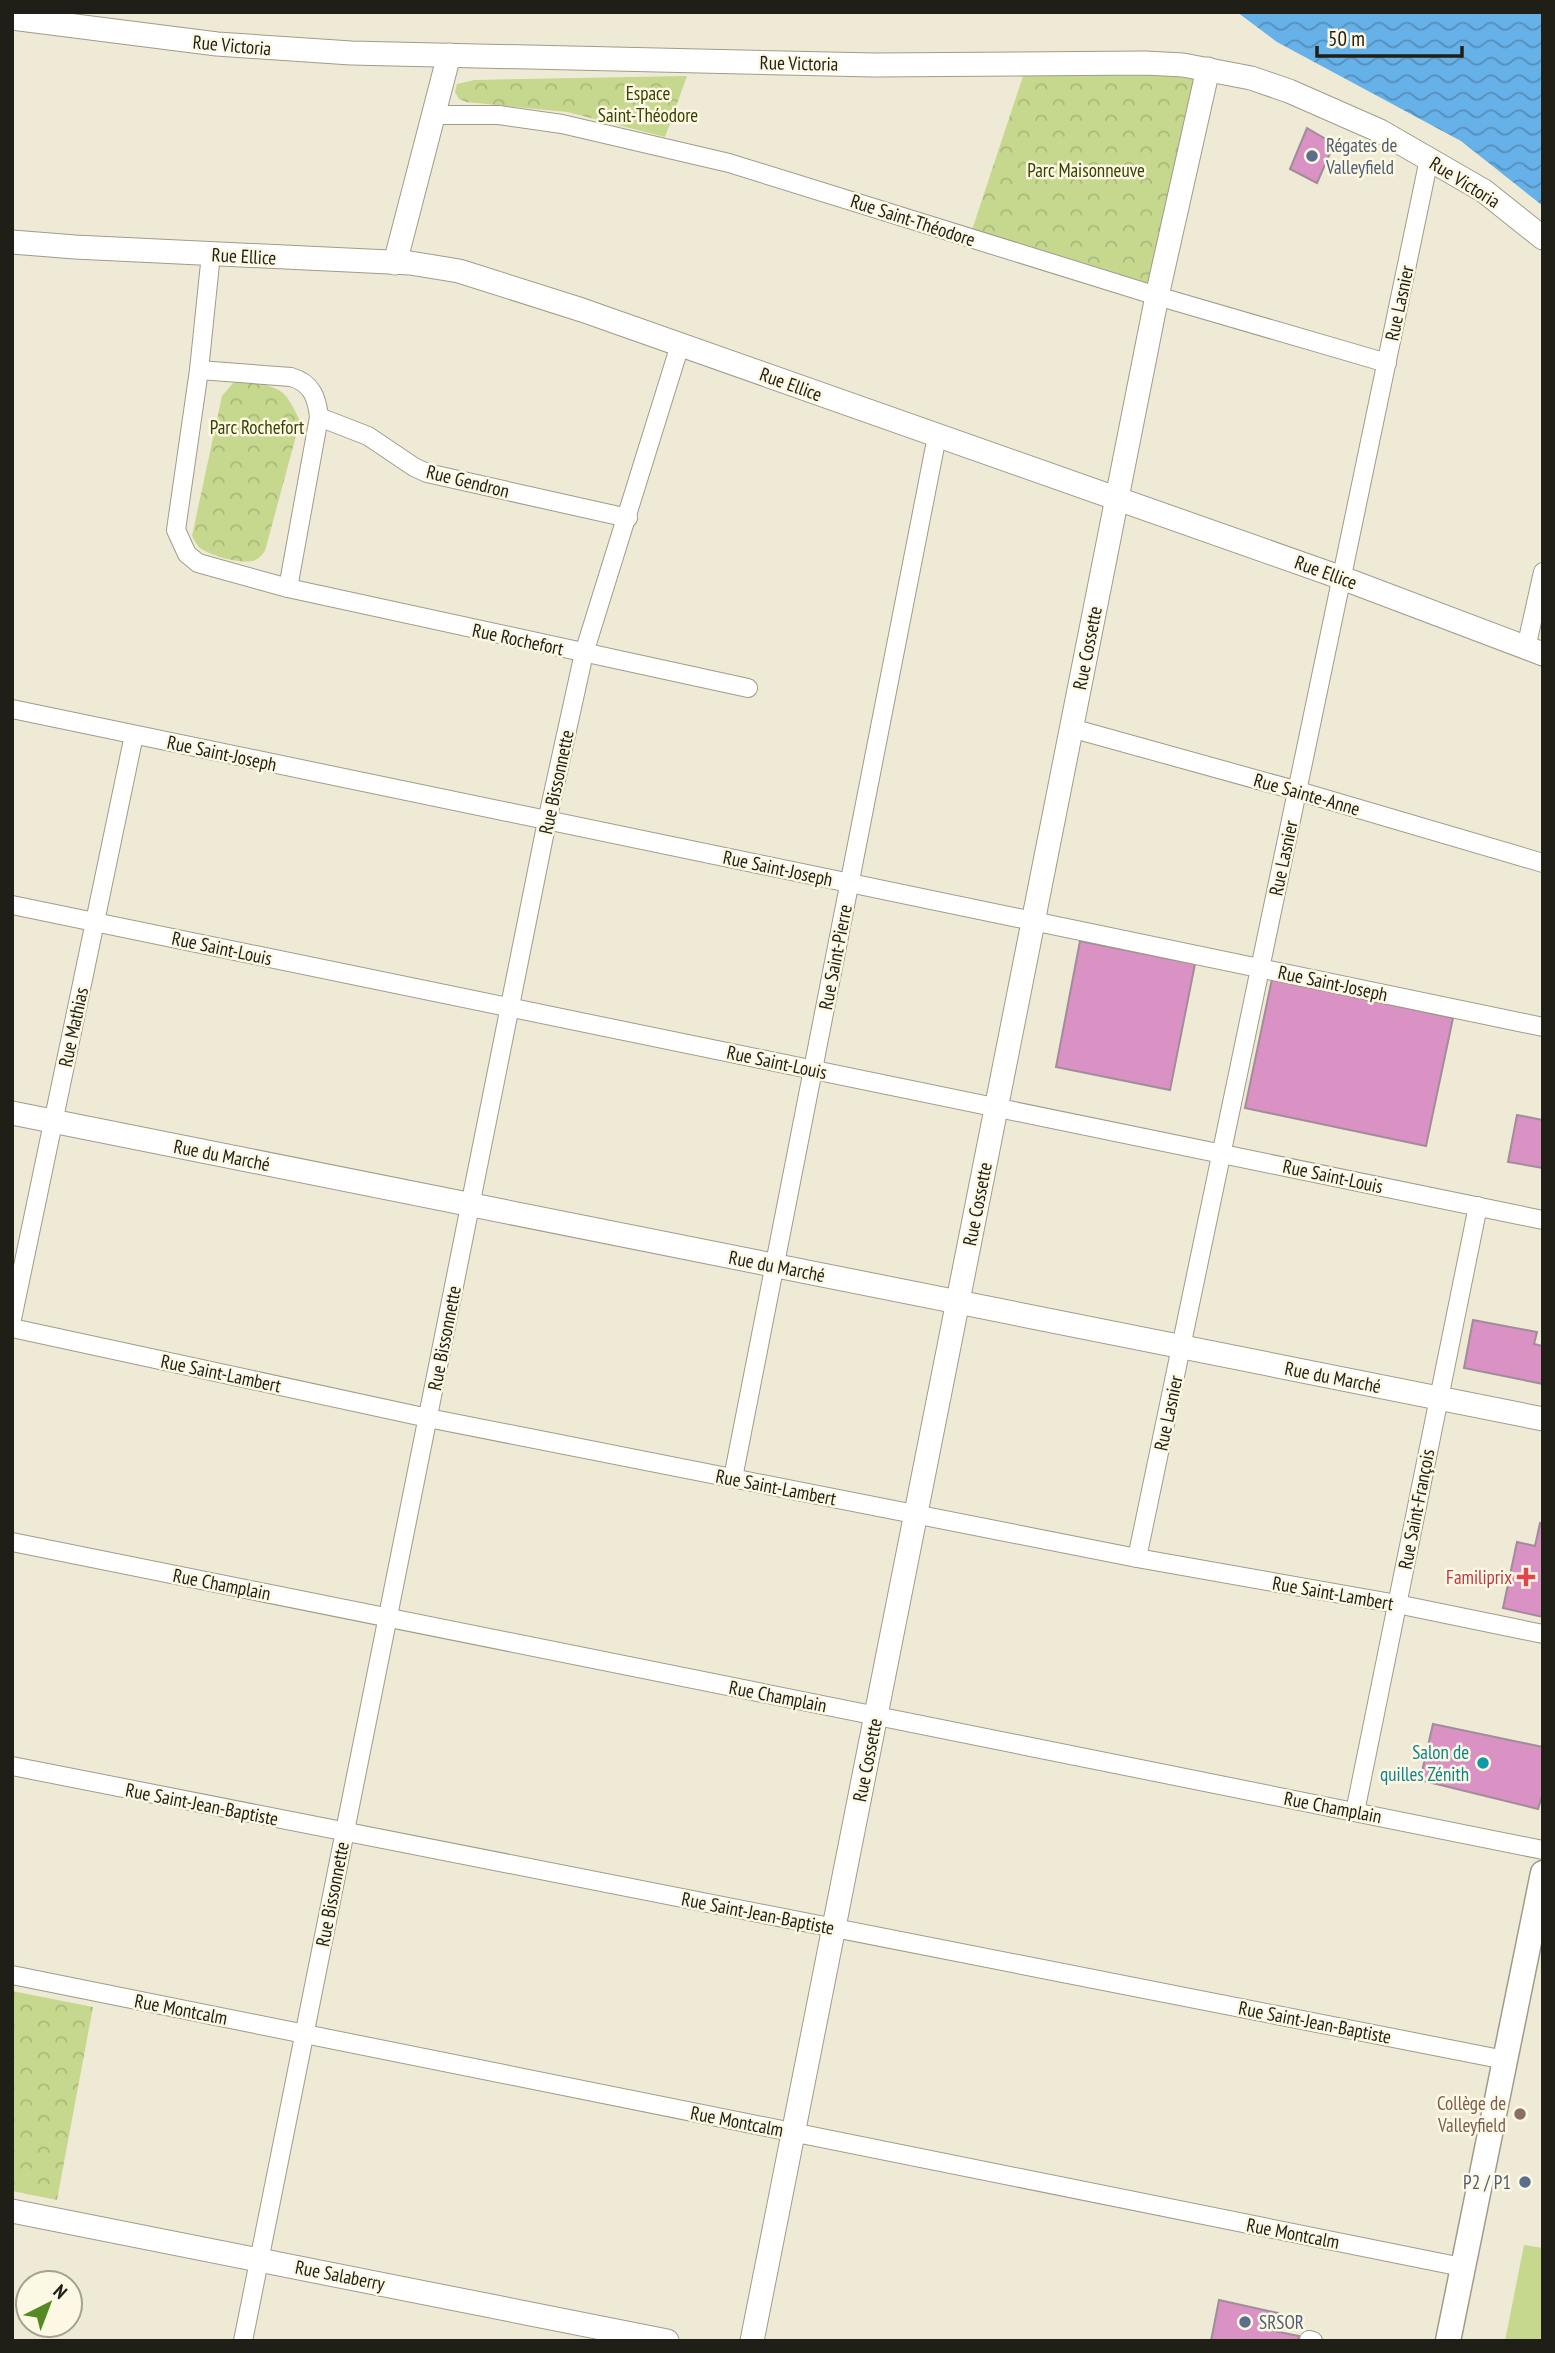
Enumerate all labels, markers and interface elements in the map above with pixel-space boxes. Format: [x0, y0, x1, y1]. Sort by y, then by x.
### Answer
scale bar [1317, 14, 1462, 58]
text: 50 m [1328, 25, 1365, 52]
street label: Rue Victoria [192, 30, 272, 60]
street label: Rue Victoria [759, 50, 839, 76]
park label: Espace Saint-Théodore [598, 81, 698, 127]
place label: Régates de Valleyfield [1325, 133, 1397, 179]
marker: Régates de Valleyfield [1304, 148, 1320, 164]
street label: Rue Victoria [1425, 151, 1505, 213]
park label: Parc Maisonneuve [1027, 158, 1145, 182]
street label: Rue Saint-Théodore [848, 189, 979, 251]
street label: Rue Ellice [211, 242, 277, 270]
street label: Rue Lasnier [1379, 262, 1419, 343]
street label: Rue Ellice [757, 362, 826, 406]
park label: Parc Rochefort [210, 415, 305, 439]
street label: Rue Gendron [424, 459, 512, 503]
street label: Rue Ellice [1292, 550, 1361, 594]
street label: Rue Cossette [1067, 604, 1107, 692]
street label: Rue Rochefort [470, 618, 567, 661]
street label: Rue Bissonnette [533, 727, 579, 836]
street label: Rue Saint-Joseph [165, 730, 279, 776]
street label: Rue Sainte-Anne [1251, 767, 1363, 821]
street label: Rue Lasnier [1263, 817, 1303, 898]
street label: Rue Saint-Joseph [721, 845, 835, 891]
street label: Rue Saint-Pierre [813, 902, 857, 1012]
street label: Rue Saint-Louis [170, 926, 274, 970]
street label: Rue Saint-Joseph [1276, 960, 1390, 1006]
street label: Rue Mathias [53, 985, 93, 1069]
street label: Rue Saint-Louis [725, 1040, 829, 1084]
street label: Rue du Marché [172, 1134, 272, 1176]
street label: Rue Saint-Louis [1281, 1154, 1385, 1198]
street label: Rue Cossette [957, 1160, 997, 1248]
street label: Rue du Marché [727, 1245, 827, 1287]
street label: Rue Bissonnette [422, 1284, 466, 1392]
street label: Rue Saint-Lambert [159, 1349, 284, 1398]
street label: Rue du Marché [1283, 1356, 1383, 1398]
street label: Rue Lasnier [1148, 1372, 1188, 1453]
street label: Rue Saint-François [1393, 1447, 1439, 1571]
street label: Rue Saint-Lambert [714, 1464, 839, 1511]
street label: Rue Champlain [171, 1563, 273, 1605]
place label: Familiprix [1446, 1565, 1512, 1589]
marker: Familiprix [1518, 1569, 1534, 1585]
street label: Rue Saint-Lambert [1271, 1571, 1396, 1616]
street label: Rue Champlain [727, 1675, 829, 1717]
street label: Rue Cossette [847, 1716, 887, 1804]
place label: Salon de quilles Zénith [1380, 1740, 1469, 1786]
marker: Salon de quilles Zénith [1475, 1755, 1491, 1771]
street label: Rue Saint-Jean-Baptiste [124, 1777, 281, 1831]
street label: Rue Champlain [1282, 1786, 1384, 1828]
street label: Rue Bissonnette [310, 1840, 354, 1948]
street label: Rue Saint-Jean-Baptiste [680, 1886, 837, 1940]
street label: Rue Montcalm [133, 1988, 229, 2030]
street label: Rue Saint-Jean-Baptiste [1237, 1995, 1394, 2049]
place label: Collège de Valleyfield [1437, 2091, 1506, 2137]
street label: Rue Montcalm [689, 2100, 785, 2142]
marker: Collège de Valleyfield [1512, 2106, 1528, 2122]
place label: P2 / P1 [1463, 2170, 1511, 2194]
marker: P2 / P1 [1517, 2174, 1533, 2190]
street label: Rue Montcalm [1245, 2212, 1341, 2254]
street label: Rue Salaberry [293, 2255, 388, 2296]
north arrow [14, 2269, 84, 2339]
text: N [49, 2279, 72, 2304]
place label: SRSOR [1259, 2310, 1304, 2334]
marker: SRSOR [1237, 2314, 1253, 2330]

